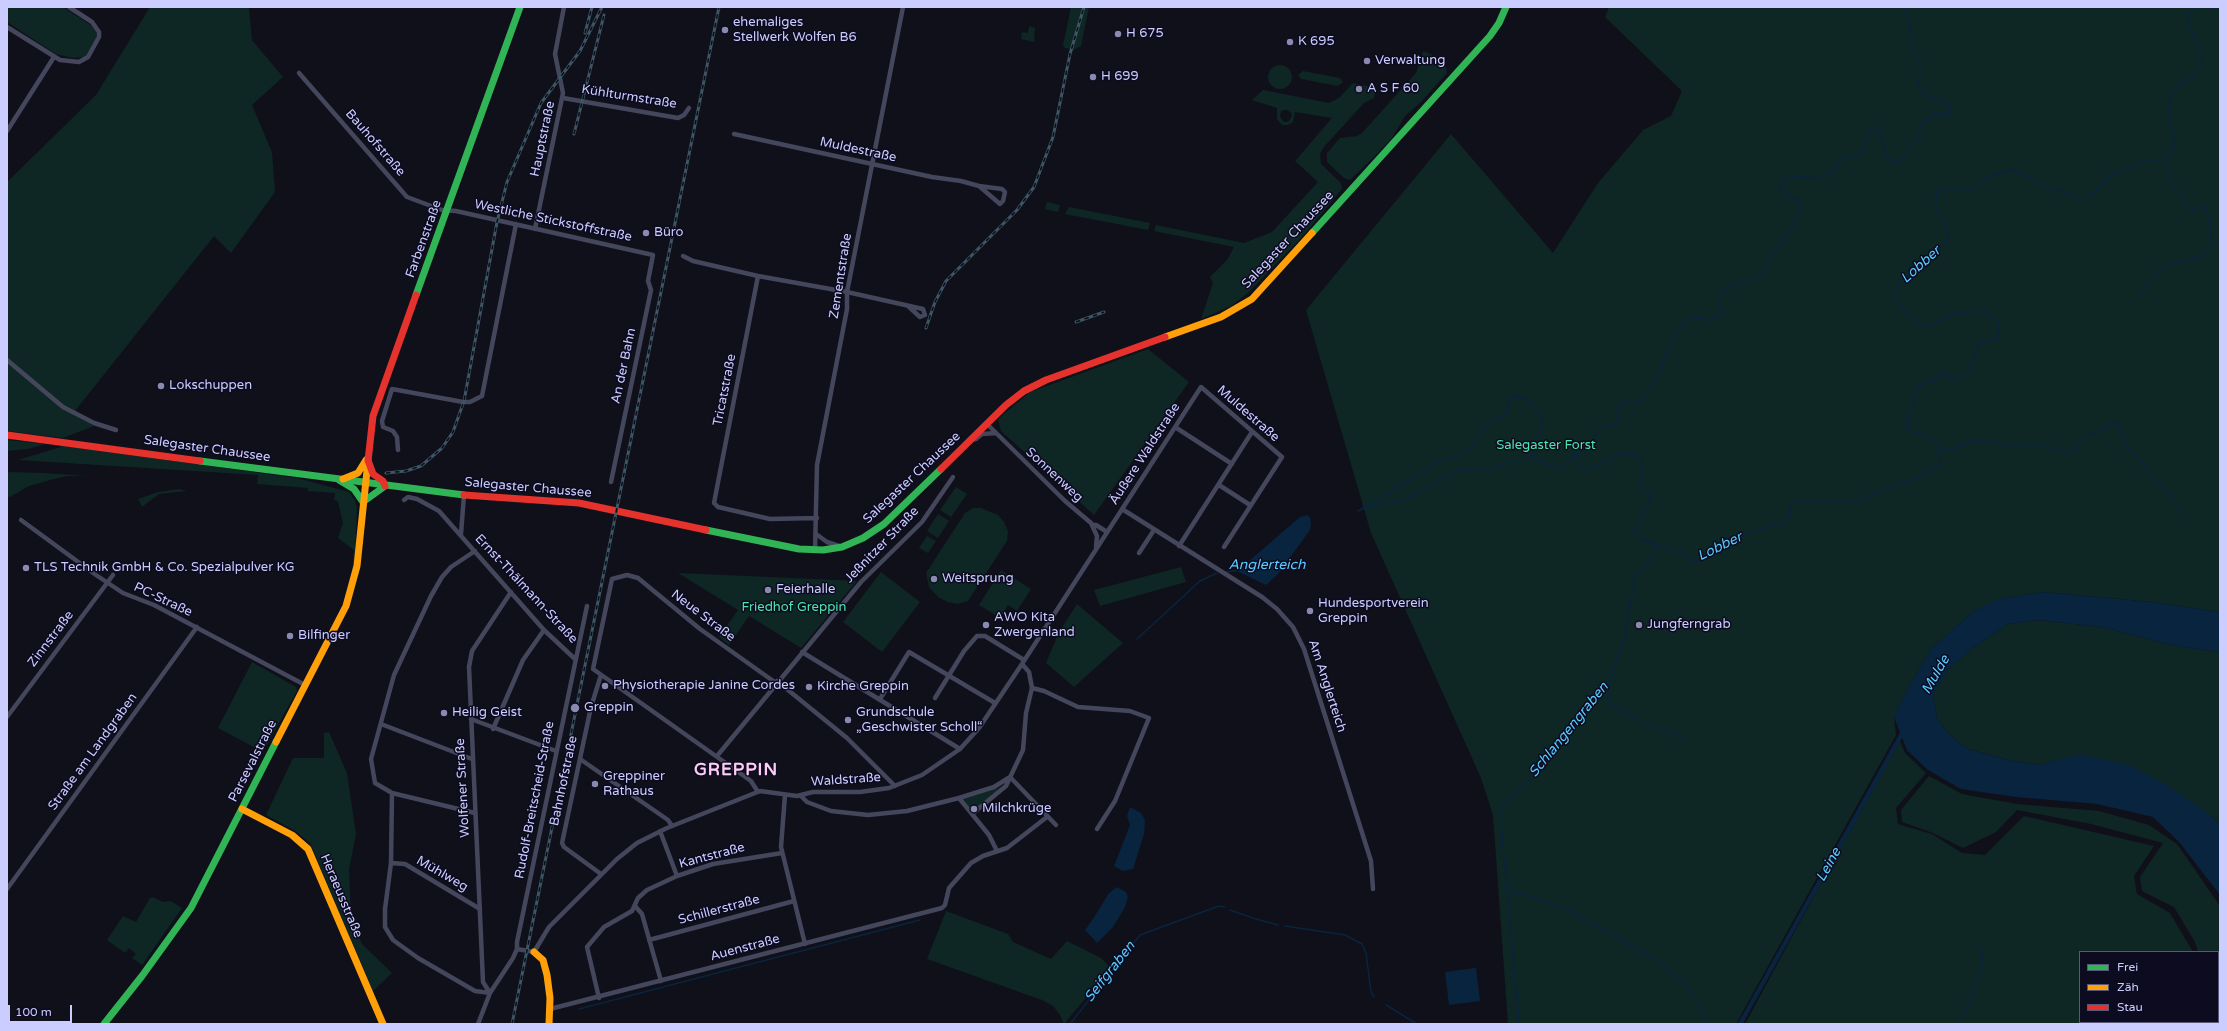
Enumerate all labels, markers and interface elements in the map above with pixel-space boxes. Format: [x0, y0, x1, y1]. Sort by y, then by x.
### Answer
place label: ehemaliges Stellwerk Wolfen B6 [733, 15, 857, 46]
marker: ehemaliges Stellwerk Wolfen B6 [720, 25, 730, 35]
place label: H 675 [1126, 26, 1164, 42]
marker: H 675 [1113, 29, 1123, 39]
place label: K 695 [1298, 34, 1335, 50]
marker: K 695 [1285, 37, 1295, 47]
place label: Verwaltung [1375, 53, 1445, 69]
marker: Verwaltung [1362, 56, 1372, 66]
place label: H 699 [1101, 69, 1139, 85]
marker: H 699 [1088, 72, 1098, 82]
place label: A S F 60 [1367, 81, 1419, 97]
street label: Kühlturmstraße [580, 82, 678, 112]
marker: A S F 60 [1354, 84, 1364, 94]
street label: Hauptstraße [527, 100, 559, 178]
street label: Bauhofstraße [342, 106, 408, 180]
street label: Muldestraße [818, 134, 898, 166]
street label: Salegaster Chaussee [1239, 188, 1337, 292]
street label: Westliche Stickstoffstraße [473, 197, 633, 245]
street label: Farbenstraße [403, 198, 445, 280]
place label: Büro [654, 225, 684, 241]
marker: Büro [641, 228, 651, 238]
street label: Zementstraße [827, 232, 855, 320]
water label: Lobber [1898, 243, 1944, 287]
street label: An der Bahn [608, 327, 640, 405]
street label: Tricatstraße [710, 353, 740, 427]
place label: Lokschuppen [169, 378, 252, 394]
marker: Lokschuppen [156, 381, 166, 391]
street label: Muldestraße [1214, 383, 1282, 445]
street label: Äußere Waldstraße [1106, 400, 1184, 508]
street label: Salegaster Chaussee [860, 429, 964, 527]
street label: Salegaster Chaussee [143, 432, 271, 466]
park label: Salegaster Forst [1496, 438, 1596, 454]
street label: Sonnenweg [1022, 445, 1086, 505]
street label: Salegaster Chaussee [464, 475, 592, 501]
street label: Jeßnitzer Straße [842, 504, 922, 586]
water label: Lobber [1695, 529, 1745, 565]
street label: Ernst-Thälmann-Straße [471, 531, 581, 647]
water label: Anglerteich [1228, 557, 1306, 573]
place label: TLS Technik GmbH & Co. Spezialpulver KG [34, 560, 295, 576]
marker: TLS Technik GmbH & Co. Spezialpulver KG [21, 563, 31, 573]
place label: Weitsprung [942, 571, 1014, 587]
marker: Weitsprung [929, 574, 939, 584]
street label: PC-Straße [131, 580, 195, 620]
place label: Feierhalle [776, 582, 835, 598]
marker: Feierhalle [763, 585, 773, 595]
street label: Neue Straße [668, 587, 738, 645]
place label: Hundesportverein Greppin [1318, 596, 1429, 627]
park label: Friedhof Greppin [742, 600, 846, 616]
marker: Hundesportverein Greppin [1305, 606, 1315, 616]
street label: Zinnstraße [25, 608, 77, 670]
place label: AWO Kita Zwergenland [994, 610, 1075, 641]
place label: Jungferngrab [1647, 617, 1731, 633]
marker: AWO Kita Zwergenland [981, 620, 991, 630]
marker: Jungferngrab [1634, 620, 1644, 630]
place label: Bilfinger [298, 628, 350, 644]
marker: Bilfinger [285, 631, 295, 641]
street label: Am Anglerteich [1305, 638, 1349, 734]
water label: Mulde [1918, 653, 1954, 697]
place label: Physiotherapie Janine Cordes [613, 678, 795, 694]
place label: Kirche Greppin [817, 679, 909, 695]
water label: Schlangengraben [1526, 679, 1612, 781]
marker: Physiotherapie Janine Cordes [600, 681, 610, 691]
marker: Kirche Greppin [804, 682, 814, 692]
street label: Straße am Landgraben [45, 690, 141, 814]
place label: Greppin [584, 700, 634, 716]
marker: Greppin [569, 702, 581, 714]
place label: Heilig Geist [452, 705, 522, 721]
place label: Grundschule „Geschwister Scholl“ [856, 705, 983, 736]
marker: Heilig Geist [439, 708, 449, 718]
marker: Grundschule „Geschwister Scholl“ [843, 715, 853, 725]
street label: Parsevalstraße [226, 717, 280, 805]
street label: Rudolf-Breitscheid-Straße [512, 720, 558, 880]
street label: Bahnhofstraße [547, 735, 581, 827]
street label: Wolfener Straße [453, 738, 473, 838]
district label: GREPPIN [694, 761, 778, 781]
place label: Greppiner Rathaus [603, 769, 665, 800]
street label: Waldstraße [811, 770, 881, 790]
marker: Greppiner Rathaus [590, 779, 600, 789]
place label: Milchkrüge [982, 801, 1051, 817]
marker: Milchkrüge [969, 804, 979, 814]
street label: Kantstraße [677, 840, 747, 872]
water label: Leine [1813, 845, 1845, 885]
street label: Heraeusstraße [316, 852, 366, 940]
street label: Mühlweg [413, 853, 471, 895]
street label: Schillerstraße [677, 892, 761, 928]
street label: Auenstraße [708, 931, 782, 965]
water label: Seifgraben [1081, 938, 1139, 1006]
legend [2079, 951, 2219, 1023]
text: Frei [2117, 960, 2138, 974]
text: Zäh [2117, 980, 2139, 994]
scale bar [10, 997, 74, 1023]
text: Stau [2117, 1000, 2143, 1014]
text: 100 m [15, 1005, 52, 1019]

